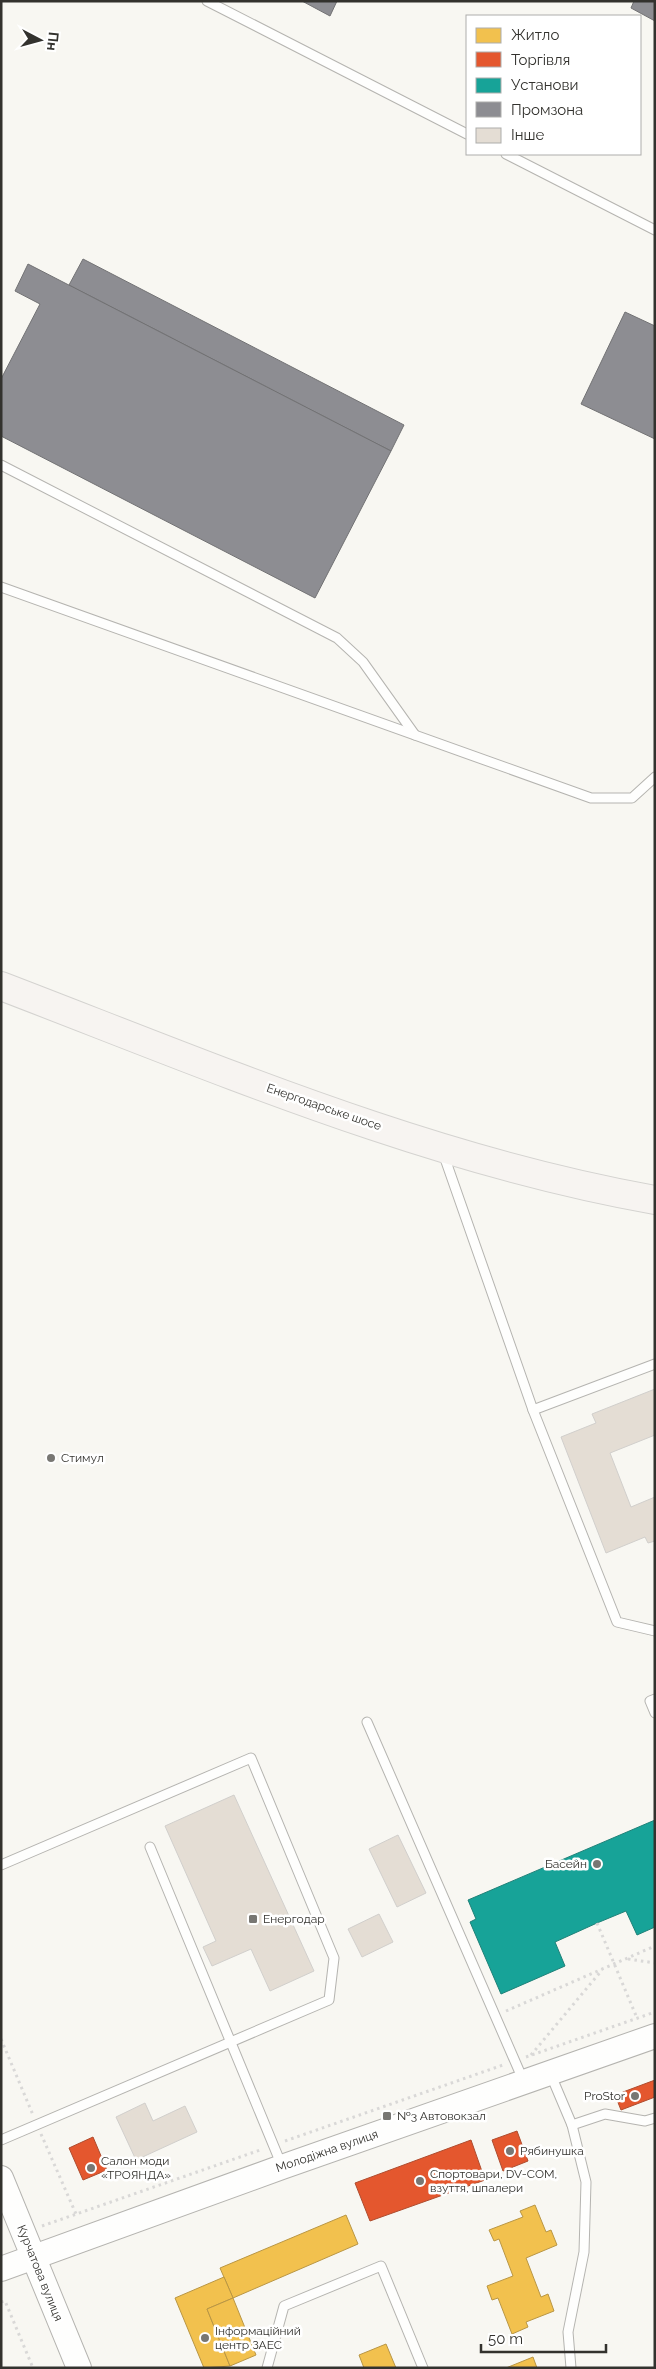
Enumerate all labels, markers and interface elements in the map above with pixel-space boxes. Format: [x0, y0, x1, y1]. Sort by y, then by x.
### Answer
north arrow [15, 15, 65, 65]
legend [466, 15, 641, 155]
text: Житло [511, 26, 559, 44]
text: Пн [44, 31, 62, 51]
text: Торгівля [511, 51, 570, 69]
text: Установи [511, 76, 578, 94]
text: Промзона [511, 101, 583, 119]
text: Інше [511, 126, 544, 144]
street label: Енергодарське шосе [265, 1081, 383, 1133]
place label: Стимул [61, 1451, 104, 1465]
marker: Стимул [45, 1452, 57, 1464]
place label: Басейн [545, 1857, 587, 1871]
marker: Басейн [591, 1858, 603, 1870]
place label: Енергодар [263, 1912, 325, 1926]
marker: Енергодар [247, 1913, 259, 1925]
place label: ProStor [584, 2089, 626, 2103]
marker: ProStor [629, 2090, 641, 2102]
place label: №3 Автовокзал [397, 2109, 486, 2123]
marker: №3 Автовокзал [381, 2110, 393, 2122]
street label: Молодіжна вулиця [274, 2127, 380, 2175]
place label: Рябинушка [520, 2144, 584, 2158]
marker: Рябинушка [504, 2145, 516, 2157]
place label: Салон моди «ТРОЯНДА» [101, 2154, 171, 2182]
marker: Салон моди «ТРОЯНДА» [85, 2162, 97, 2174]
place label: Спортовари, DV-COM, взуття, шпалери [430, 2167, 557, 2195]
marker: Спортовари, DV-COM, взуття, шпалери [414, 2175, 426, 2187]
street label: Курчатова вулиця [14, 2223, 66, 2323]
scale bar [481, 2322, 606, 2354]
place label: Інформаційний центр ЗАЕС [215, 2324, 301, 2352]
text: 50 m [488, 2330, 523, 2348]
marker: Інформаційний центр ЗАЕС [199, 2332, 211, 2344]

